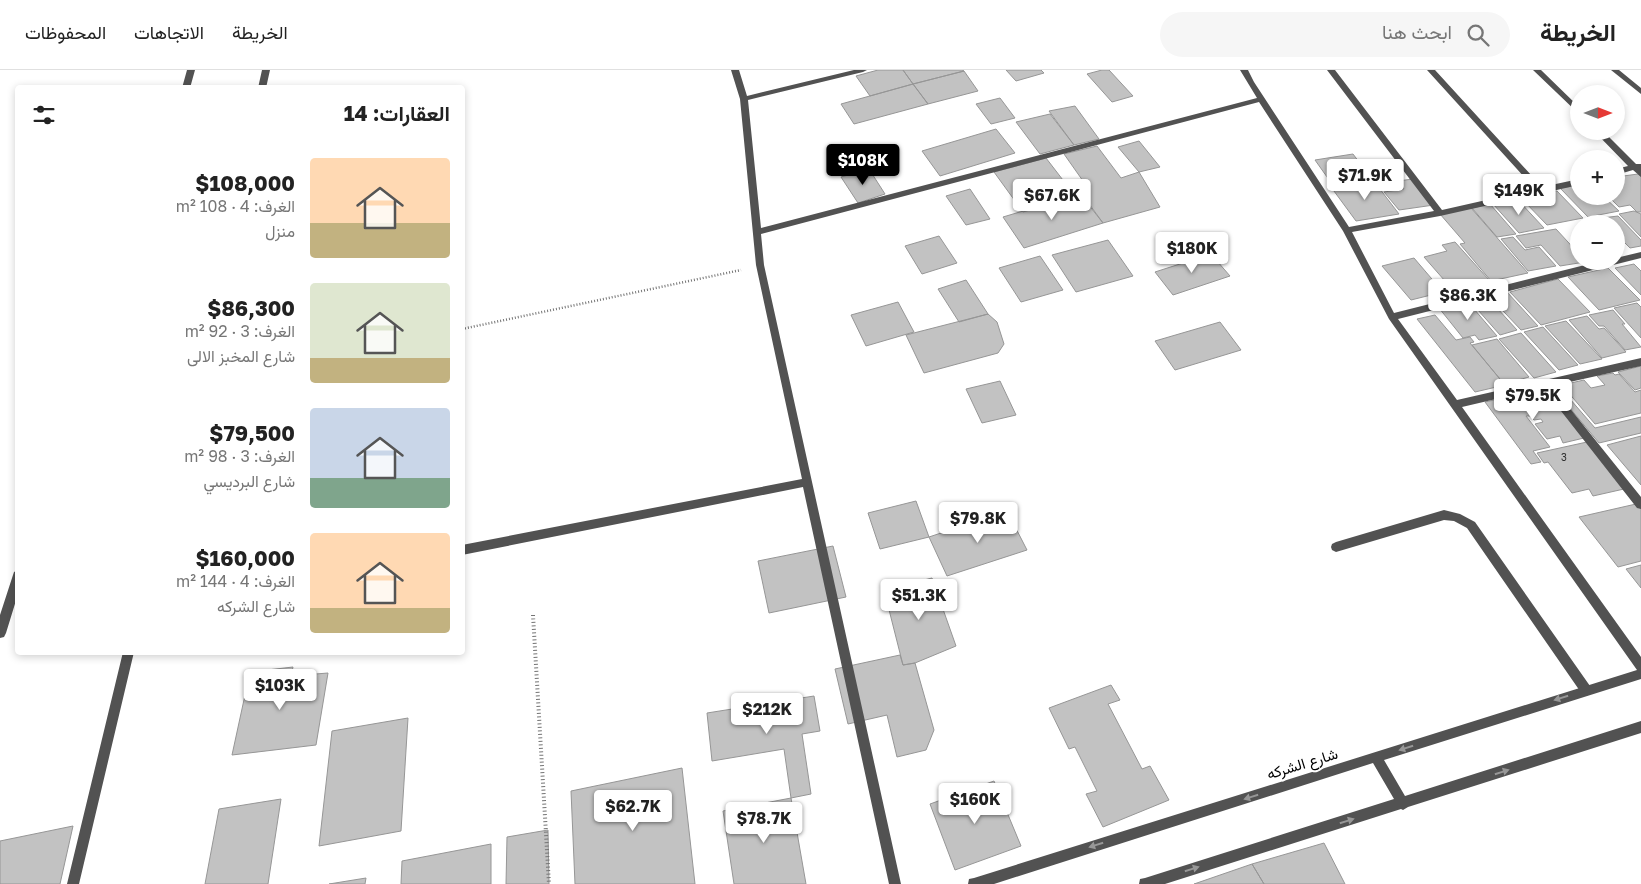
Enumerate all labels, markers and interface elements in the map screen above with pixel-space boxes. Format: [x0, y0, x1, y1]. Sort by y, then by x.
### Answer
search box [1160, 12, 1510, 57]
text: الخريطة [1540, 17, 1616, 46]
text: ابحث هنا [1382, 20, 1452, 43]
text: المحفوظات [25, 21, 106, 43]
text: الاتجاهات [134, 21, 204, 43]
text: الخريطة [232, 21, 288, 43]
icon: search [1464, 21, 1492, 49]
north arrow [1570, 85, 1625, 140]
map controls [1570, 85, 1625, 270]
text: العقارات: 14 [344, 100, 450, 126]
icon: filters [30, 101, 58, 129]
pin: $108K [828, 144, 898, 186]
text: $108K [837, 150, 889, 170]
button: + [1570, 150, 1625, 205]
pin: $71.9K [1324, 158, 1406, 201]
text: $71.9K [1338, 165, 1392, 185]
text: $108,000 [195, 170, 295, 196]
pin: $149K [1484, 174, 1554, 216]
icon: home [350, 178, 410, 238]
pin: $67.6K [1011, 178, 1093, 221]
text: $149K [1494, 180, 1544, 200]
text: $67.6K [1024, 185, 1080, 205]
text: الغرف: 4 · 108 m² [176, 196, 295, 216]
button: − [1570, 215, 1625, 270]
text: منزل [265, 221, 295, 241]
pin: $180K [1157, 232, 1227, 274]
text: $180K [1166, 238, 1218, 258]
pin: $86.3K [1427, 278, 1509, 321]
text: $86.3K [1439, 285, 1497, 305]
text: $86,300 [207, 295, 295, 321]
icon: home [350, 303, 410, 363]
text: الغرف: 3 · 92 m² [185, 321, 295, 341]
text: شارع المخبز الالى [187, 346, 295, 366]
pin: $79.5K [1492, 378, 1574, 421]
text: $79.5K [1505, 385, 1561, 405]
text: $79,500 [209, 420, 295, 446]
icon: home [350, 428, 410, 488]
text: الغرف: 3 · 98 m² [184, 446, 295, 466]
house number: 3 [1561, 451, 1567, 463]
text: شارع البرديسي [203, 471, 295, 491]
pin: $79.8K [937, 502, 1019, 544]
text: $79.8K [950, 508, 1006, 528]
text: $160,000 [195, 545, 295, 571]
icon: home [350, 553, 410, 613]
text: الغرف: 4 · 144 m² [176, 571, 295, 591]
pin: $51.3K [878, 578, 960, 621]
text: $51.3K [891, 585, 947, 605]
text: شارع الشركه [217, 596, 295, 616]
pin: $103K [245, 668, 315, 711]
text: $103K [255, 675, 305, 695]
pin: $212K [732, 692, 802, 735]
one-way arrow [1553, 694, 1568, 702]
text: $212K [742, 699, 792, 719]
street label: شارع الشركه [1264, 744, 1341, 785]
one-way arrow [1398, 744, 1413, 752]
one-way arrow [1495, 768, 1510, 776]
pin: $160K [940, 782, 1010, 825]
text: $160K [949, 789, 1001, 809]
pin: $62.7K [592, 790, 674, 832]
one-way arrow [1243, 793, 1258, 801]
text: $62.7K [605, 796, 661, 816]
pin: $78.7K [723, 802, 805, 844]
text: $78.7K [736, 808, 792, 828]
one-way arrow [1340, 817, 1355, 825]
one-way arrow [1088, 842, 1103, 850]
one-way arrow [1185, 865, 1200, 873]

